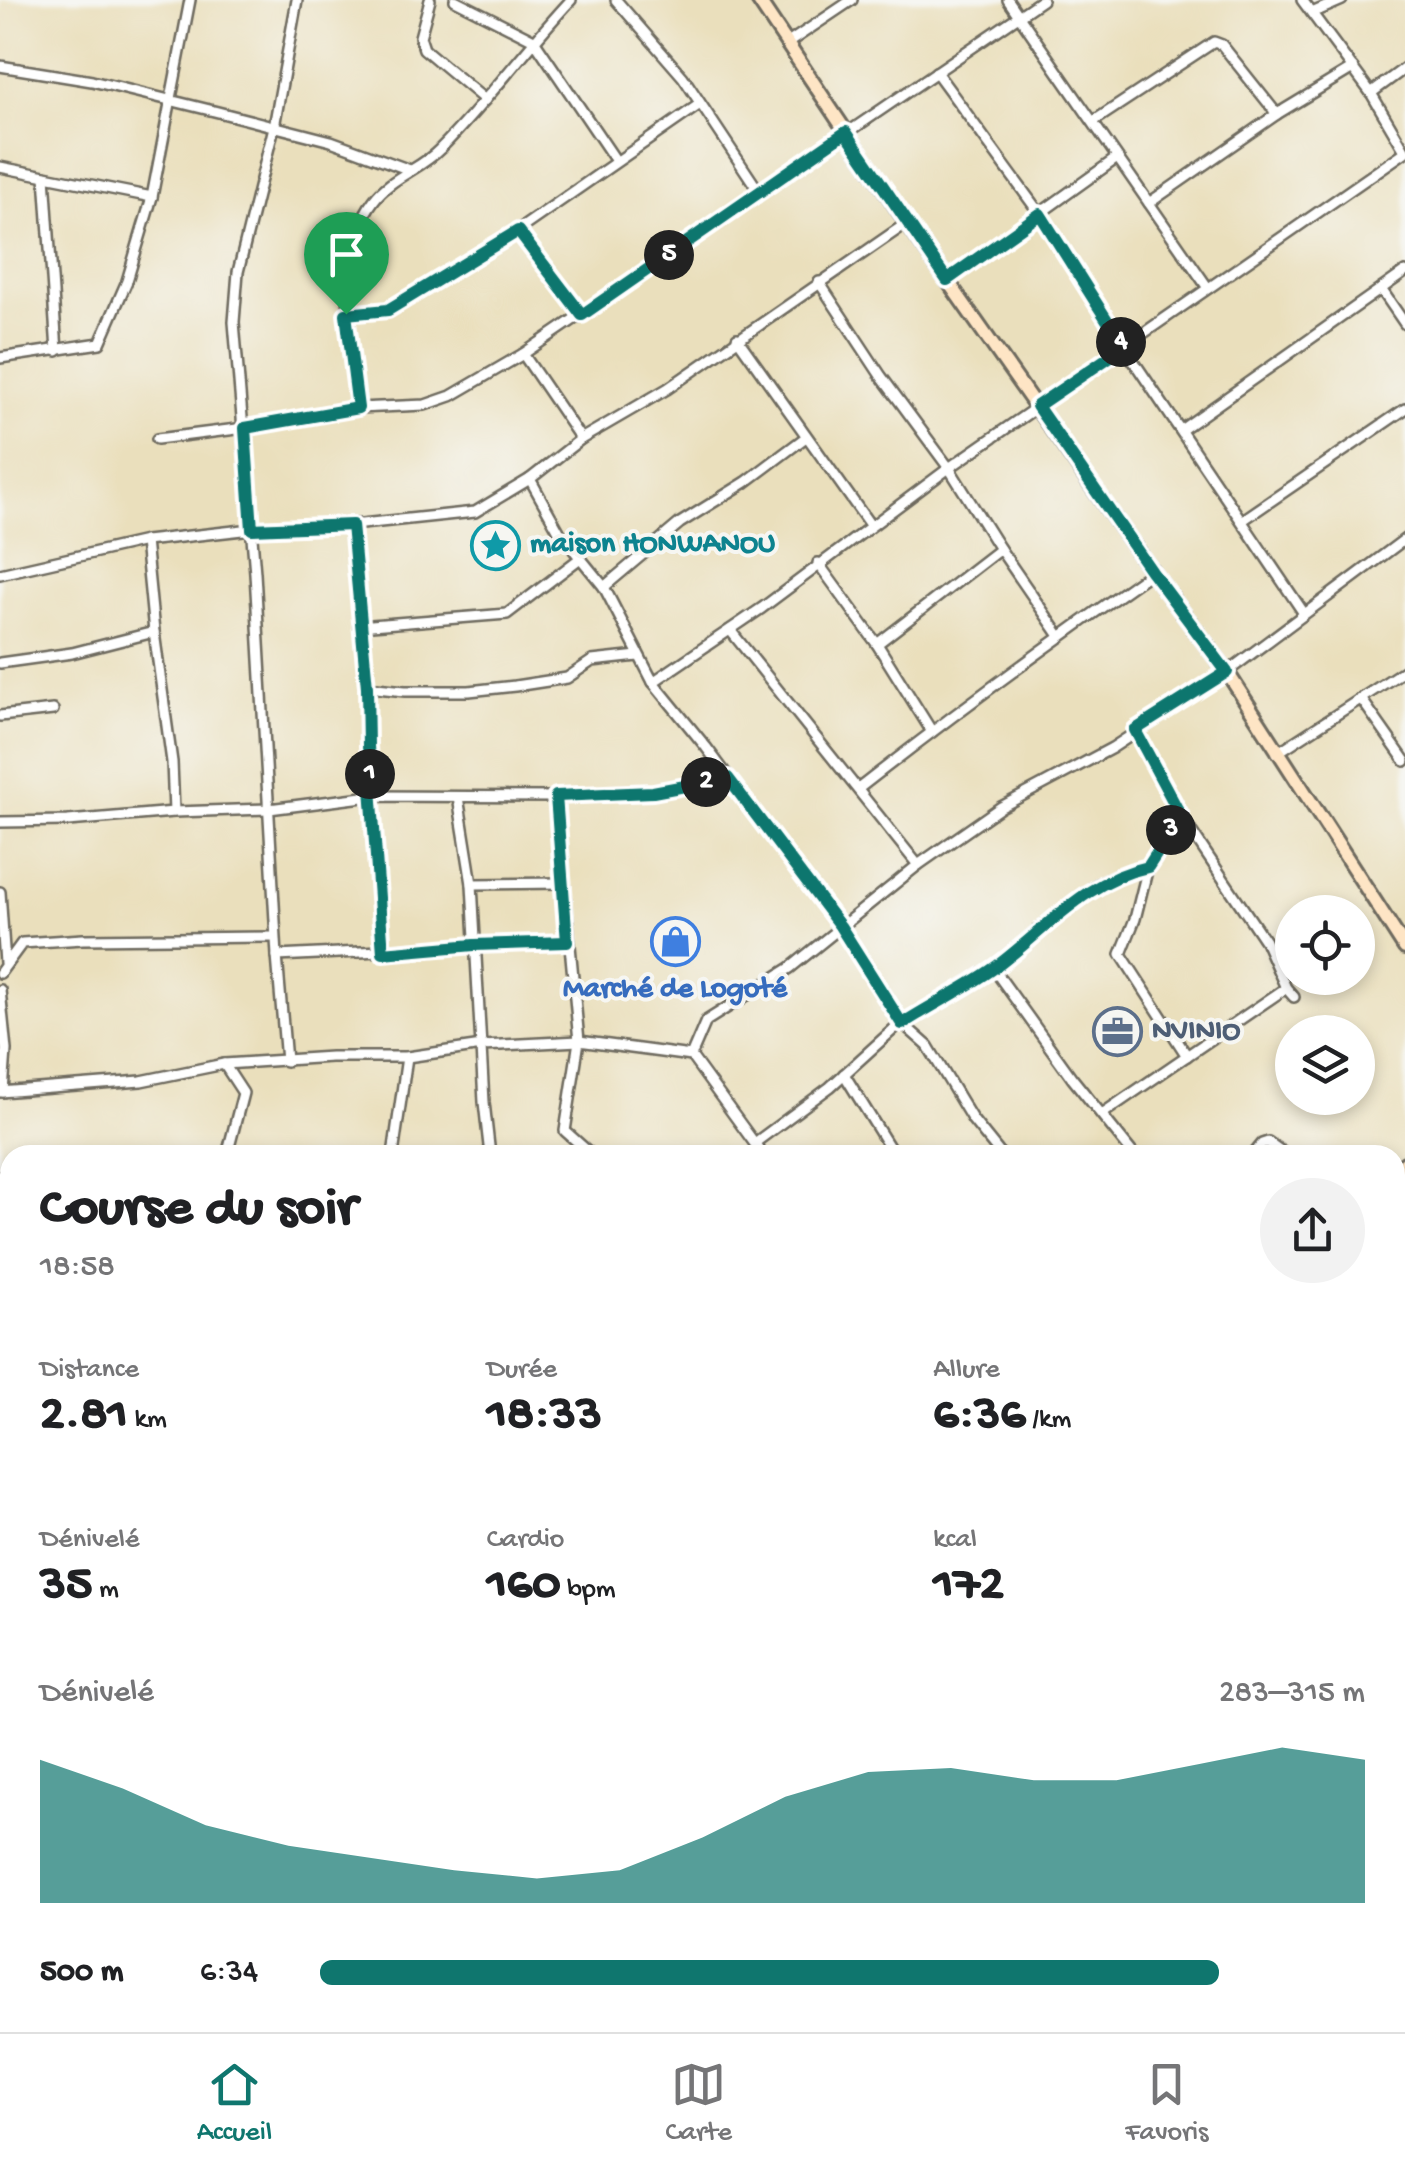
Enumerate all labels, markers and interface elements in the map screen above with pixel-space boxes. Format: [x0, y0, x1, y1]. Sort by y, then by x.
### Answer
pin [304, 212, 389, 315]
icon: arrive [319, 227, 374, 282]
pin: 5 [644, 230, 694, 280]
text: 5 [662, 238, 676, 271]
pin: 4 [1096, 317, 1146, 367]
text: 4 [1114, 325, 1128, 358]
place icon: maison HONWANOU [469, 519, 521, 571]
place label: maison HONWANOU [530, 528, 775, 563]
pin: 1 [345, 749, 395, 799]
text: 1 [364, 757, 376, 790]
pin: 2 [681, 757, 731, 807]
text: 2 [699, 765, 713, 798]
pin: 3 [1146, 805, 1196, 855]
text: 3 [1164, 813, 1178, 846]
map controls [1275, 895, 1375, 1115]
button: locate [1275, 895, 1375, 995]
shop icon: Marché de Logoté [649, 915, 701, 967]
place label: Marché de Logoté [563, 973, 789, 1008]
office icon: NVINIO [1091, 1006, 1143, 1058]
place label: NVINIO [1152, 1015, 1240, 1050]
button: layers [1275, 1015, 1375, 1115]
button: share [1260, 1178, 1365, 1283]
text: Course du soir [40, 1179, 357, 1243]
text: 18:58 [40, 1249, 115, 1287]
text: Distance [40, 1354, 139, 1387]
text: Durée [487, 1354, 557, 1387]
text: Allure [933, 1354, 1000, 1387]
text: 2.81 [40, 1387, 128, 1446]
text: 18:33 [487, 1387, 602, 1446]
text: 6:36 [933, 1387, 1026, 1446]
text: km [128, 1404, 167, 1437]
text: /km [1026, 1404, 1071, 1437]
text: Dénivelé [40, 1524, 140, 1557]
text: Cardio [487, 1524, 564, 1557]
text: kcal [933, 1524, 977, 1557]
text: 35 [40, 1557, 92, 1616]
text: 160 [487, 1557, 561, 1616]
text: 172 [933, 1557, 1004, 1616]
text: m [92, 1574, 119, 1607]
text: bpm [561, 1574, 616, 1607]
text: Dénivelé [40, 1675, 154, 1713]
text: 283–315 m [1219, 1675, 1365, 1713]
text: 500 m [40, 1954, 123, 1992]
text: 6:34 [200, 1954, 258, 1992]
tab: Accueil [197, 2057, 272, 2150]
tab: Carte [665, 2057, 732, 2150]
tab: Favoris [1125, 2057, 1208, 2150]

